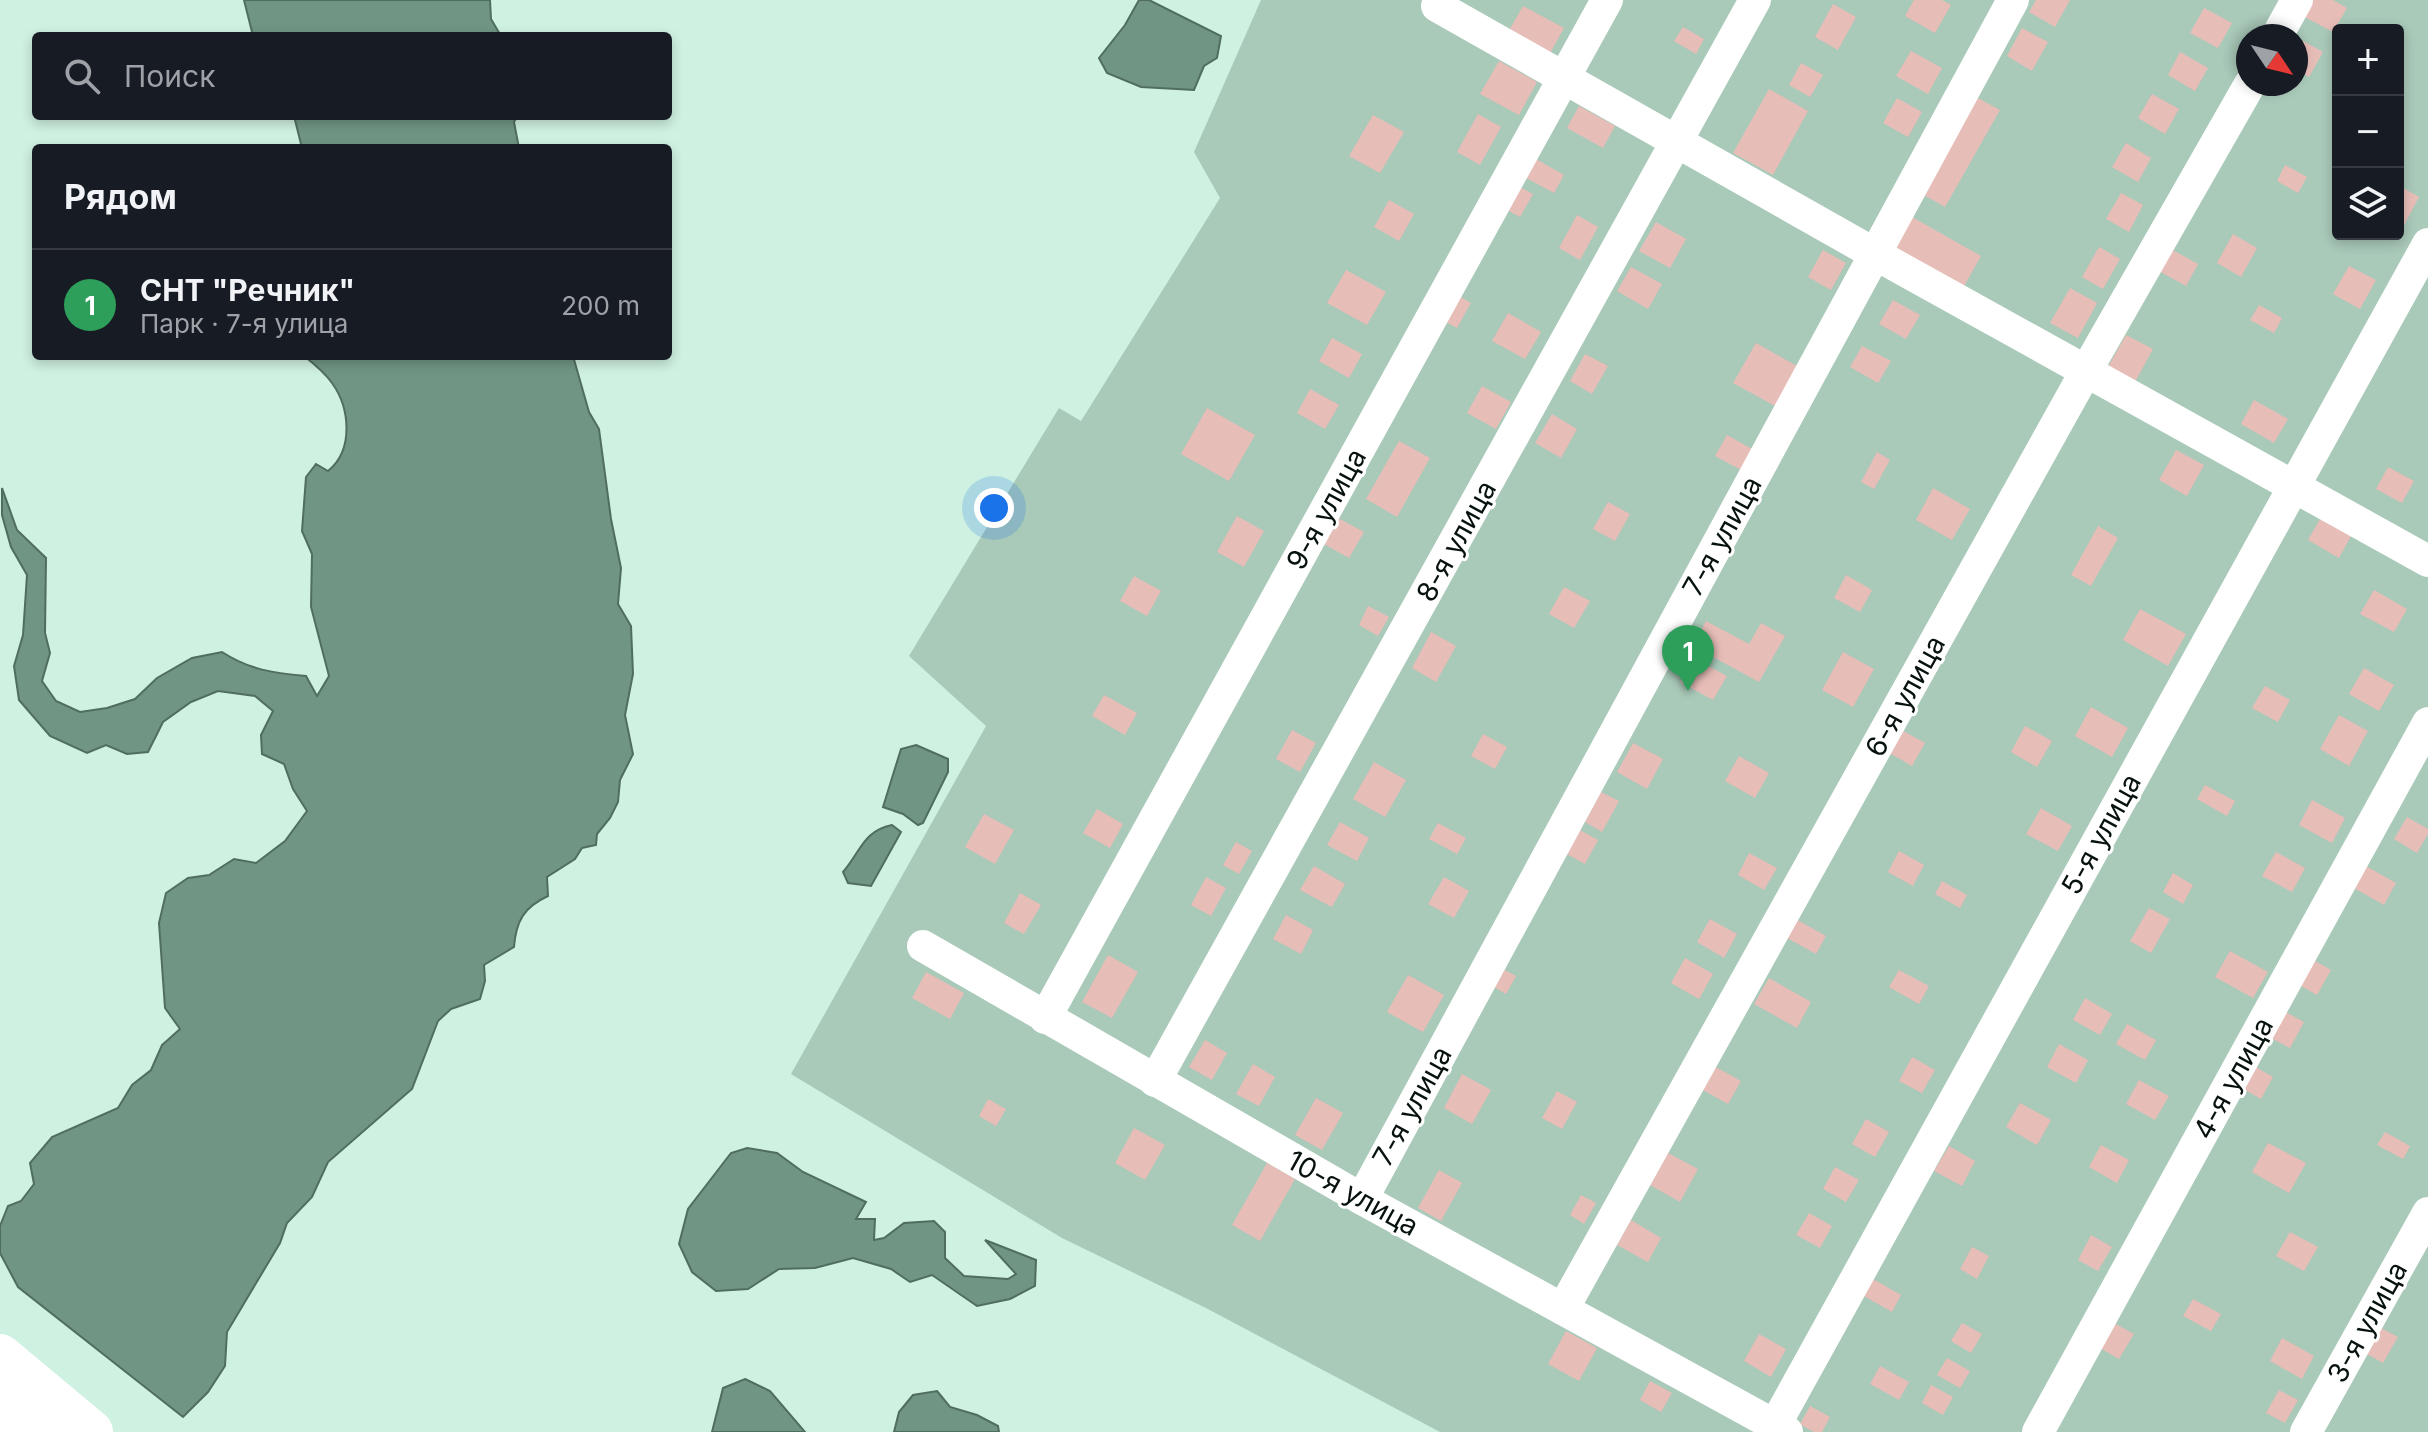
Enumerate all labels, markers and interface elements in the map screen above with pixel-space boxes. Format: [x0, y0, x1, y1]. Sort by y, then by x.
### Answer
north arrow [2236, 24, 2308, 96]
map controls [2332, 24, 2404, 240]
button: + [2332, 24, 2404, 96]
search box [32, 32, 672, 120]
icon: search [60, 54, 104, 98]
text: Поиск [124, 58, 215, 94]
button: − [2332, 96, 2404, 168]
button: layers [2332, 168, 2404, 240]
text: Рядом [64, 176, 177, 217]
text: СНТ "Речник" [140, 272, 355, 308]
text: 1 [84, 290, 96, 321]
text: 200 m [561, 290, 640, 321]
text: Парк · 7-я улица [140, 308, 348, 339]
street label: 9-я улица [1279, 443, 1373, 575]
street label: 7-я улица [1675, 470, 1769, 602]
street label: 8-я улица [1409, 475, 1503, 607]
your location [974, 488, 1014, 528]
pin: 1 [1662, 625, 1714, 691]
street label: 6-я улица [1858, 630, 1952, 762]
street label: 5-я улица [2054, 768, 2148, 900]
street label: 4-я улица [2186, 1011, 2280, 1145]
street label: 7-я улица [1365, 1040, 1459, 1172]
street label: 10-я улица [1281, 1143, 1425, 1243]
street label: 3-я улица [2320, 1256, 2414, 1388]

